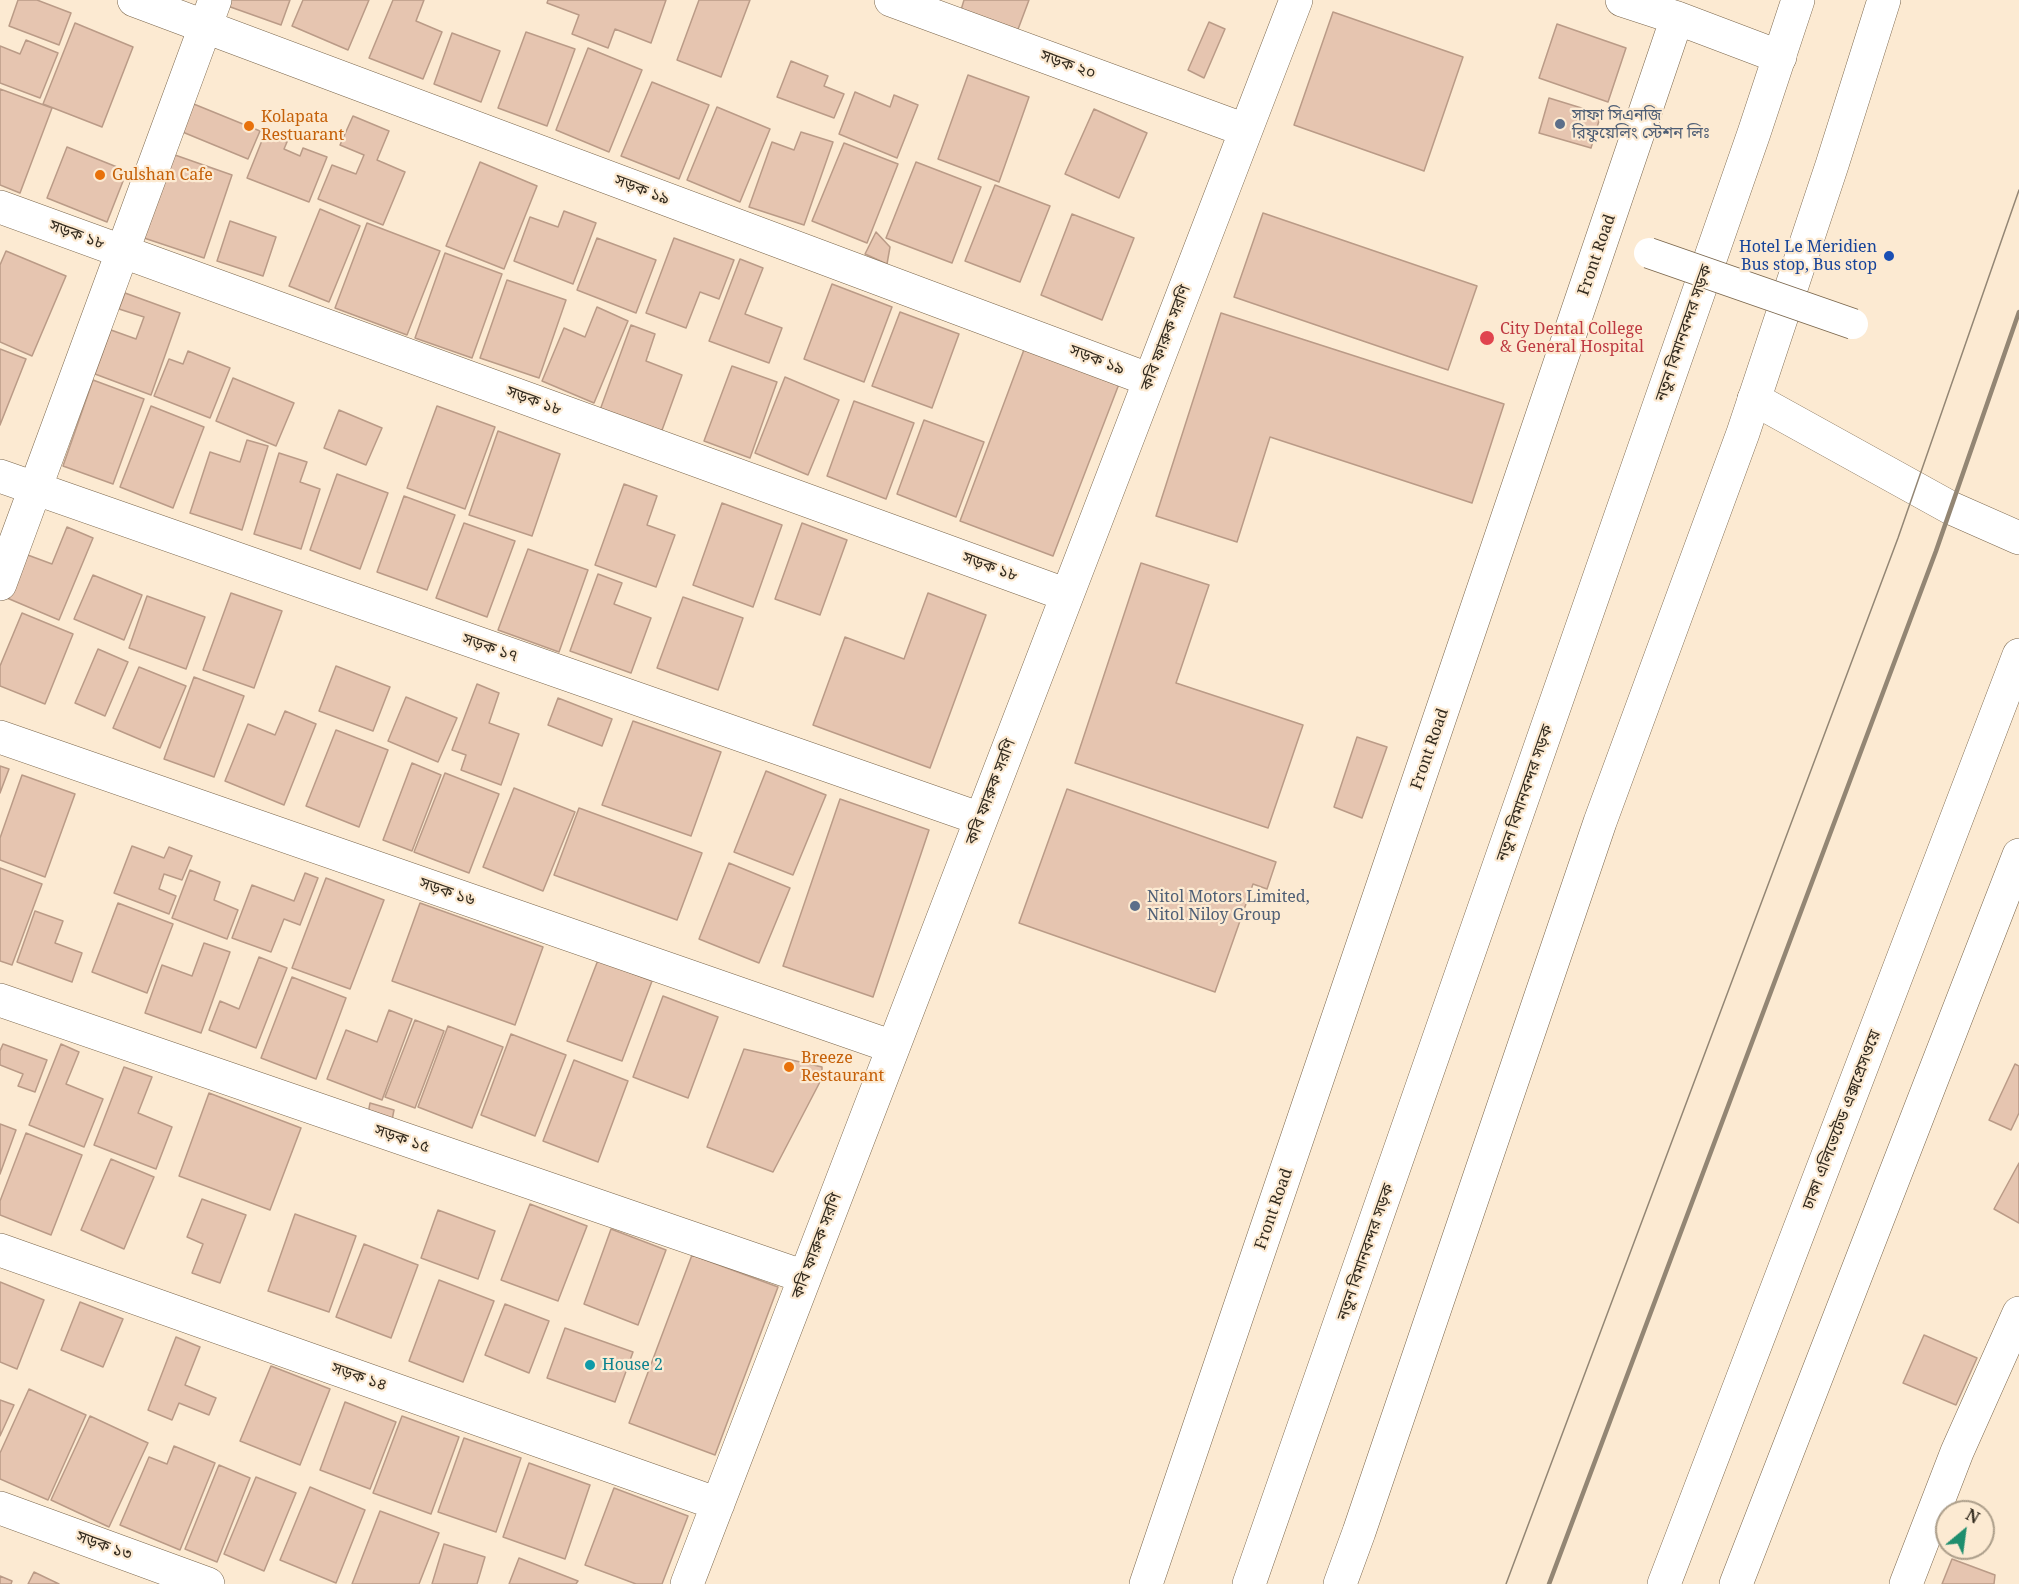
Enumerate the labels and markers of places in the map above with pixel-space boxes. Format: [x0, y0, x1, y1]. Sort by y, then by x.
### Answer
place label: সাফা সিএনজি রিফুয়েলিং স্টেশন লিঃ [1572, 105, 1710, 143]
place label: Kolapata Restuarant [261, 107, 344, 145]
marker: সাফা সিএনজি রিফুয়েলিং স্টেশন লিঃ [1553, 117, 1567, 131]
marker: Kolapata Restuarant [242, 119, 256, 133]
place label: Gulshan Cafe [112, 165, 213, 185]
marker: Gulshan Cafe [93, 168, 107, 182]
place label: Hotel Le Meridien Bus stop, Bus stop [1739, 237, 1877, 275]
marker: Hotel Le Meridien Bus stop, Bus stop [1882, 249, 1896, 263]
place label: City Dental College & General Hospital [1500, 319, 1644, 357]
marker: City Dental College & General Hospital [1478, 329, 1496, 347]
place label: Nitol Motors Limited, Nitol Niloy Group [1147, 887, 1310, 925]
marker: Nitol Motors Limited, Nitol Niloy Group [1128, 899, 1142, 913]
place label: Breeze Restaurant [801, 1048, 884, 1086]
marker: Breeze Restaurant [782, 1060, 796, 1074]
place label: House 2 [602, 1355, 663, 1375]
marker: House 2 [583, 1358, 597, 1372]

